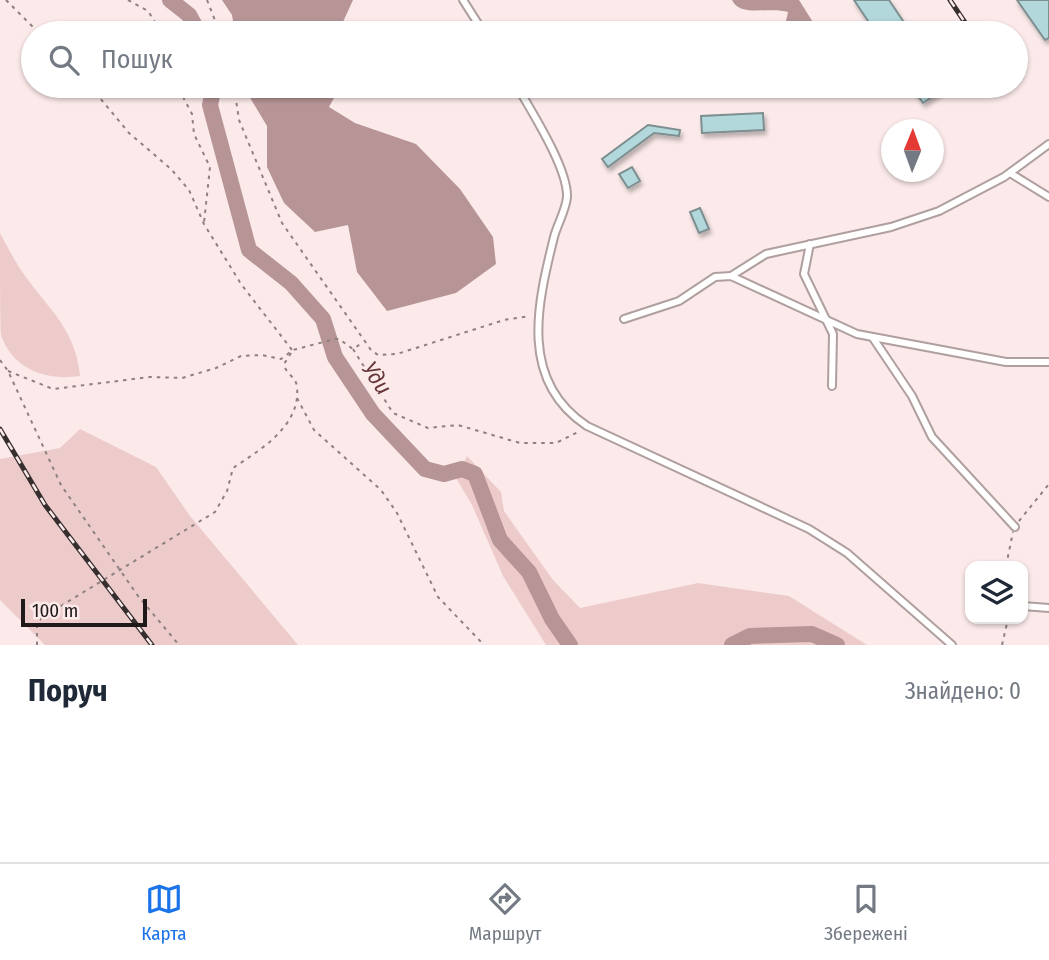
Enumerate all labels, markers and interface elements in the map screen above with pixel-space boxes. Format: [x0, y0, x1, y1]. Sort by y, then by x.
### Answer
search box [21, 21, 1028, 98]
icon: search [45, 41, 83, 79]
text: Пошук [101, 44, 173, 75]
north arrow [881, 119, 944, 182]
water label: Уди [356, 356, 398, 400]
map controls [965, 561, 1028, 624]
button: layers [965, 561, 1028, 624]
scale bar [21, 596, 147, 628]
text: 100 m [32, 599, 78, 622]
text: Поруч [28, 673, 107, 709]
text: Знайдено: 0 [905, 677, 1021, 705]
tab: Карта [141, 880, 187, 945]
tab: Маршрут [469, 880, 542, 945]
tab: Збережені [824, 880, 908, 945]

